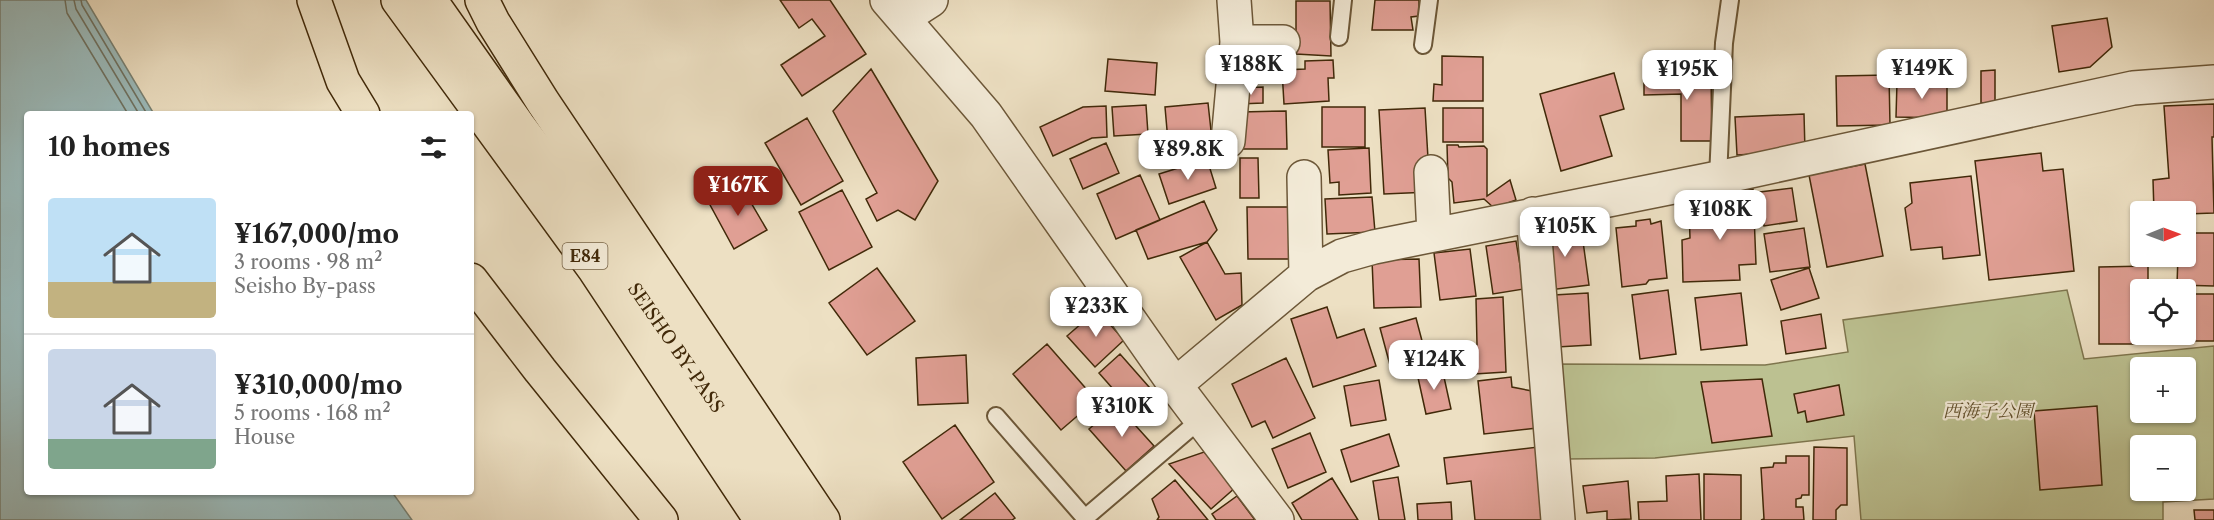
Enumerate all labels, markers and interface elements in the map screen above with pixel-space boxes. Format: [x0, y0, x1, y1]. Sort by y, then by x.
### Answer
pin: ¥188K [1209, 45, 1293, 96]
pin: ¥149K [1880, 49, 1964, 100]
pin: ¥195K [1645, 50, 1729, 101]
text: ¥188K [1219, 52, 1283, 76]
text: ¥149K [1891, 56, 1953, 80]
text: ¥195K [1656, 57, 1718, 81]
pin: ¥89.8K [1139, 130, 1237, 181]
text: 10 homes [48, 131, 170, 163]
icon: filters [417, 131, 450, 164]
text: ¥89.8K [1153, 137, 1223, 161]
pin: ¥167K [696, 166, 780, 217]
text: ¥167K [708, 173, 768, 197]
pin: ¥108K [1678, 190, 1762, 241]
text: ¥108K [1688, 197, 1752, 221]
north arrow [2130, 201, 2196, 267]
map controls [2130, 201, 2196, 501]
pin: ¥105K [1523, 207, 1607, 258]
text: ¥105K [1534, 214, 1596, 238]
text: ¥167,000/mo [234, 218, 399, 250]
icon: home [96, 222, 168, 294]
road number: E84 [562, 243, 608, 269]
text: 3 rooms · 98 m² [234, 250, 382, 274]
text: Seisho By-pass [234, 274, 376, 298]
street label: SEISHO BY-PASS [623, 279, 728, 417]
button: locate [2130, 279, 2196, 345]
pin: ¥233K [1054, 287, 1138, 338]
text: ¥233K [1064, 294, 1128, 318]
pin: ¥124K [1392, 340, 1476, 391]
text: ¥124K [1403, 347, 1465, 371]
button: + [2130, 357, 2196, 423]
text: ¥310,000/mo [234, 369, 402, 401]
icon: home [96, 373, 168, 445]
pin: ¥310K [1080, 387, 1164, 438]
text: ¥310K [1091, 394, 1153, 418]
park label: 西海子公園 [1943, 400, 2036, 422]
text: 5 rooms · 168 m² [234, 401, 391, 425]
text: House [234, 425, 295, 449]
button: − [2130, 435, 2196, 501]

